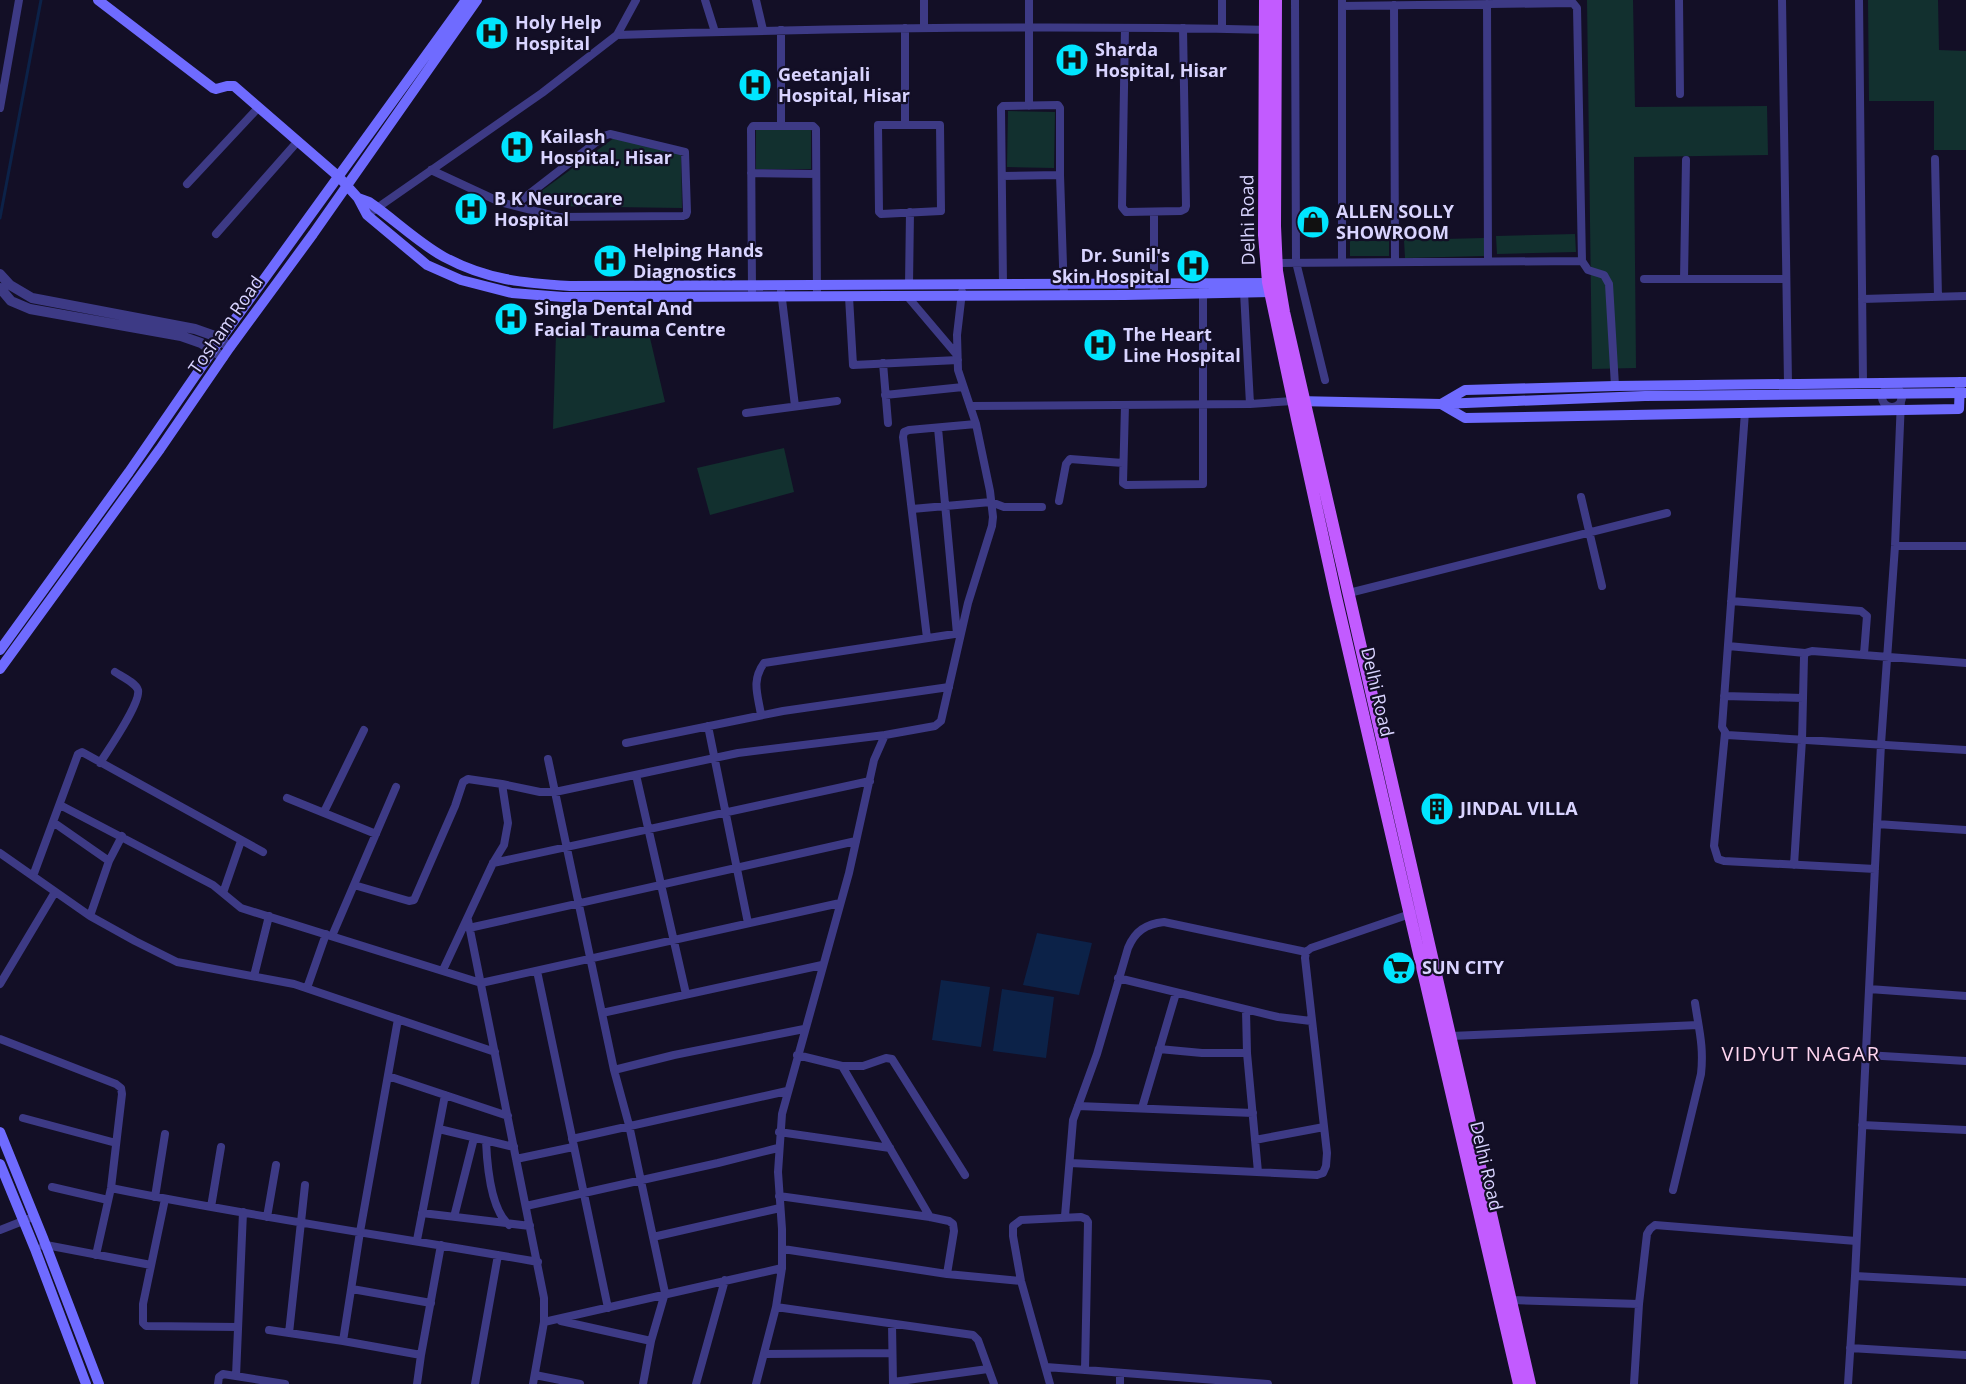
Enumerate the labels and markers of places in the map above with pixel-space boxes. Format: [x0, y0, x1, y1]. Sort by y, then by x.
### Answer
place label: Holy Help Hospital [515, 10, 602, 55]
hospital icon: Holy Help Hospital [474, 15, 510, 51]
place label: Sharda Hospital, Hisar [1095, 37, 1227, 82]
hospital icon: Sharda Hospital, Hisar [1054, 42, 1090, 78]
place label: Geetanjali Hospital, Hisar [778, 62, 910, 107]
hospital icon: Geetanjali Hospital, Hisar [737, 67, 773, 103]
place label: Kailash Hospital, Hisar [540, 124, 672, 169]
hospital icon: Kailash Hospital, Hisar [499, 129, 535, 165]
place label: B K Neurocare Hospital [494, 186, 623, 231]
hospital icon: B K Neurocare Hospital [453, 191, 489, 227]
place label: ALLEN SOLLY SHOWROOM [1336, 199, 1455, 244]
shop icon: ALLEN SOLLY SHOWROOM [1295, 204, 1331, 240]
place label: Helping Hands Diagnostics [633, 238, 763, 283]
hospital icon: Helping Hands Diagnostics [592, 243, 628, 279]
place label: Dr. Sunil's Skin Hospital [1052, 243, 1170, 288]
hospital icon: Dr. Sunil's Skin Hospital [1175, 248, 1211, 284]
place label: Singla Dental And Facial Trauma Centre [534, 296, 726, 341]
hospital icon: Singla Dental And Facial Trauma Centre [493, 301, 529, 337]
place label: The Heart Line Hospital [1123, 322, 1241, 367]
hospital icon: The Heart Line Hospital [1082, 327, 1118, 363]
building icon: JINDAL VILLA [1419, 791, 1455, 827]
place label: JINDAL VILLA [1458, 796, 1578, 820]
supermarket icon: SUN CITY [1381, 950, 1417, 986]
place label: SUN CITY [1422, 955, 1505, 979]

